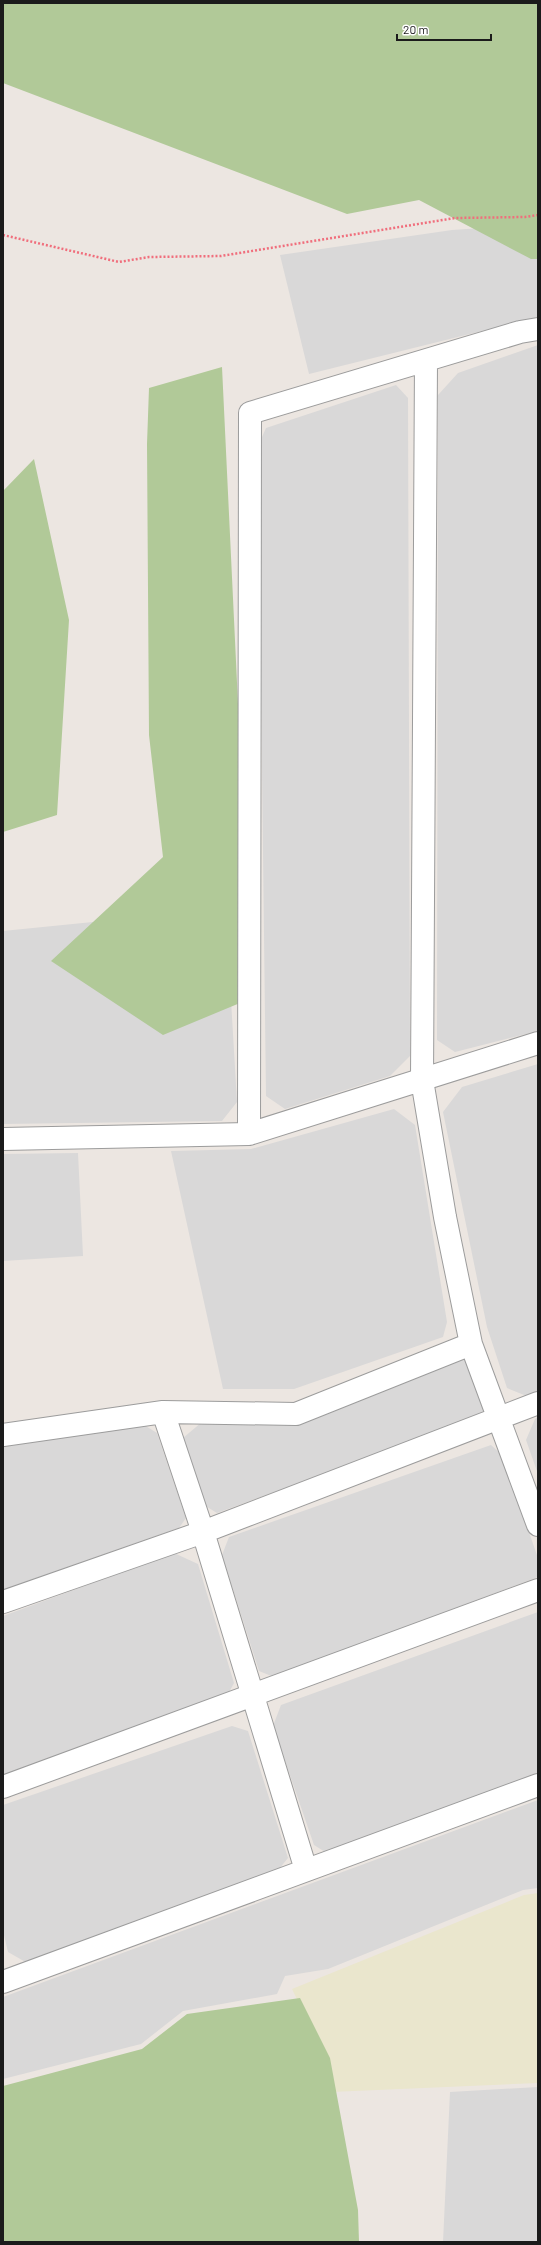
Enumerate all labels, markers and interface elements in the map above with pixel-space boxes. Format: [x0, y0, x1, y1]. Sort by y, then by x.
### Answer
scale bar [397, 16, 491, 42]
text: 20 m [403, 22, 429, 36]

